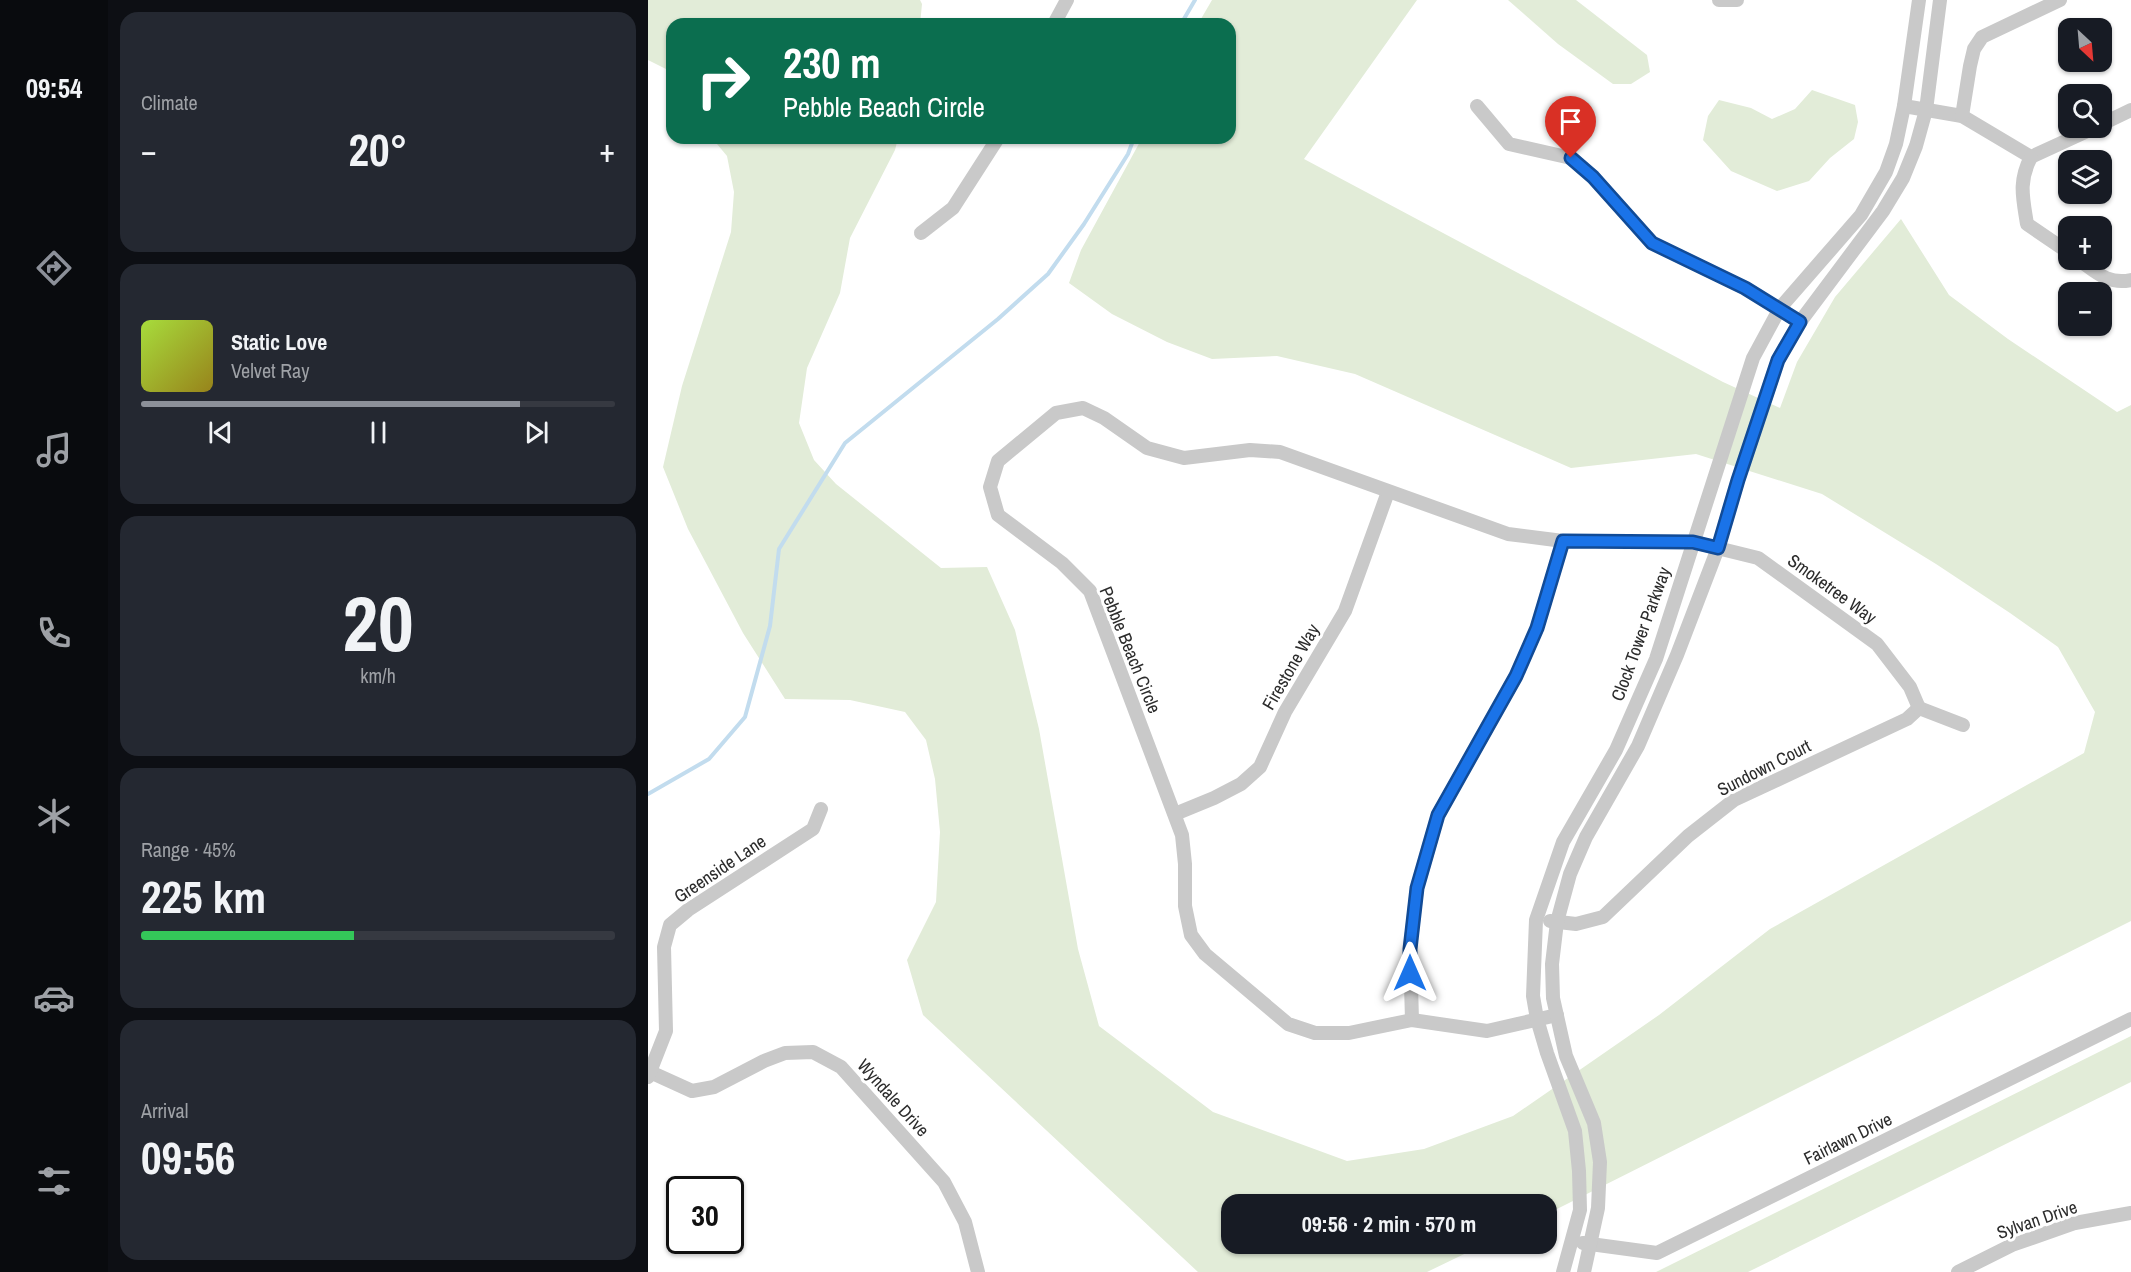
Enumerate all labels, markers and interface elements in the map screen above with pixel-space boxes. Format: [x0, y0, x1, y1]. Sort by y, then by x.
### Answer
north arrow [2058, 18, 2112, 72]
map controls [2058, 18, 2112, 336]
text: 230 m [783, 35, 881, 91]
icon: right [684, 42, 762, 120]
text: 09:54 [26, 70, 82, 106]
button: search [2058, 84, 2112, 138]
text: Climate [141, 89, 198, 116]
text: Pebble Beach Circle [783, 89, 985, 125]
pin [1545, 96, 1596, 158]
icon: arrive [1554, 105, 1587, 138]
text: 20° [348, 119, 408, 180]
text: − [141, 128, 157, 172]
text: + [599, 128, 615, 172]
button: layers [2058, 150, 2112, 204]
button: + [2058, 216, 2112, 270]
icon: directions [33, 247, 75, 289]
button: − [2058, 282, 2112, 336]
text: Static Love [231, 327, 327, 357]
text: Velvet Ray [231, 357, 309, 384]
icon: previous [204, 416, 237, 449]
icon: pause [362, 416, 395, 449]
icon: next [520, 416, 553, 449]
icon: music [33, 429, 75, 471]
street label: Smoketree Way [1783, 548, 1882, 630]
street label: Clock Tower Parkway [1605, 563, 1677, 704]
text: 20 [342, 570, 414, 675]
street label: Pebble Beach Circle [1094, 583, 1167, 717]
icon: phone [33, 612, 75, 654]
street label: Firestone Way [1256, 619, 1326, 714]
text: km/h [360, 662, 396, 689]
street label: Sundown Court [1713, 733, 1815, 802]
icon: climate [33, 795, 75, 837]
street label: Greenside Lane [669, 829, 771, 909]
text: Range · 45% [141, 836, 236, 863]
text: 225 km [141, 866, 266, 927]
position arrow [1378, 941, 1442, 1005]
icon: car [33, 977, 75, 1019]
street label: Wyndale Drive [852, 1053, 935, 1142]
text: Arrival [141, 1097, 188, 1124]
street label: Fairlawn Drive [1799, 1106, 1896, 1171]
text: 09:56 [141, 1127, 235, 1188]
icon: filters [33, 1160, 75, 1202]
speed limit sign: 30 [666, 1176, 744, 1254]
street label: Sylvan Drive [1993, 1194, 2080, 1245]
text: 09:56 · 2 min · 570 m [1302, 1209, 1476, 1239]

